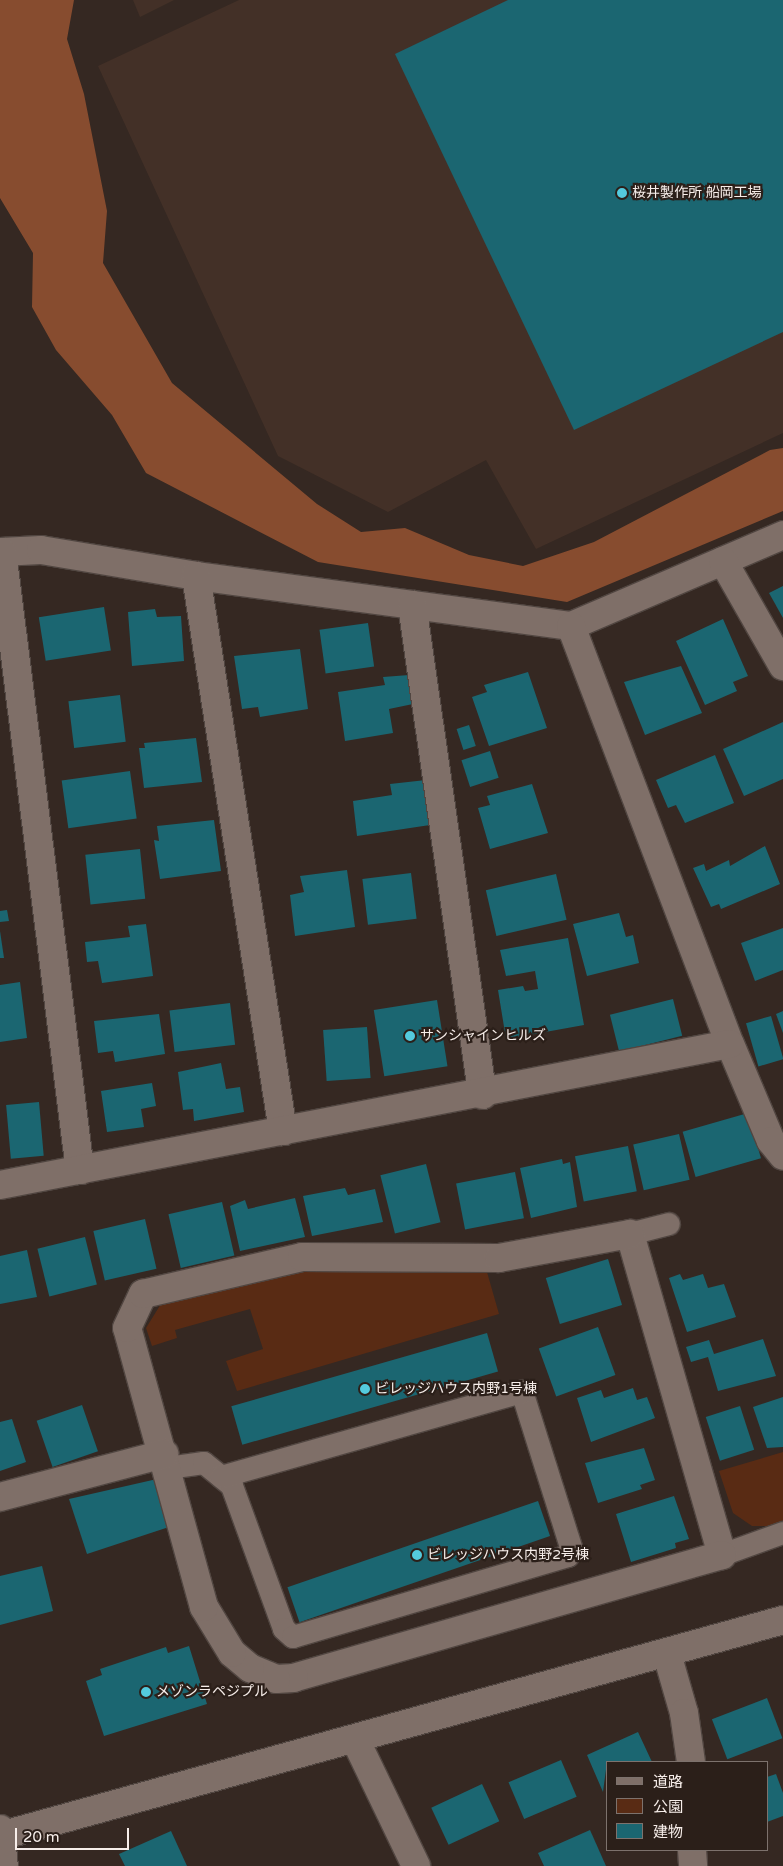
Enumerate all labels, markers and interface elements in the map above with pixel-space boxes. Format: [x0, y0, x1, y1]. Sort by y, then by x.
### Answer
place label: 桜井製作所 船岡工場 [632, 185, 762, 201]
marker: 桜井製作所 船岡工場 [616, 187, 628, 199]
place label: サンシャインヒルズ [420, 1028, 546, 1044]
marker: サンシャインヒルズ [404, 1030, 416, 1042]
place label: ビレッジハウス内野1号棟 [375, 1381, 538, 1397]
marker: ビレッジハウス内野1号棟 [359, 1383, 371, 1395]
place label: ビレッジハウス内野2号棟 [427, 1547, 590, 1563]
marker: ビレッジハウス内野2号棟 [411, 1549, 423, 1561]
place label: メゾンラペジプル [156, 1684, 268, 1700]
marker: メゾンラペジプル [140, 1686, 152, 1698]
legend [606, 1761, 768, 1851]
text: 道路 [653, 1773, 683, 1791]
text: 公園 [653, 1798, 683, 1816]
scale bar [18, 1818, 131, 1850]
text: 建物 [653, 1823, 683, 1841]
text: 20 m [23, 1828, 60, 1846]

